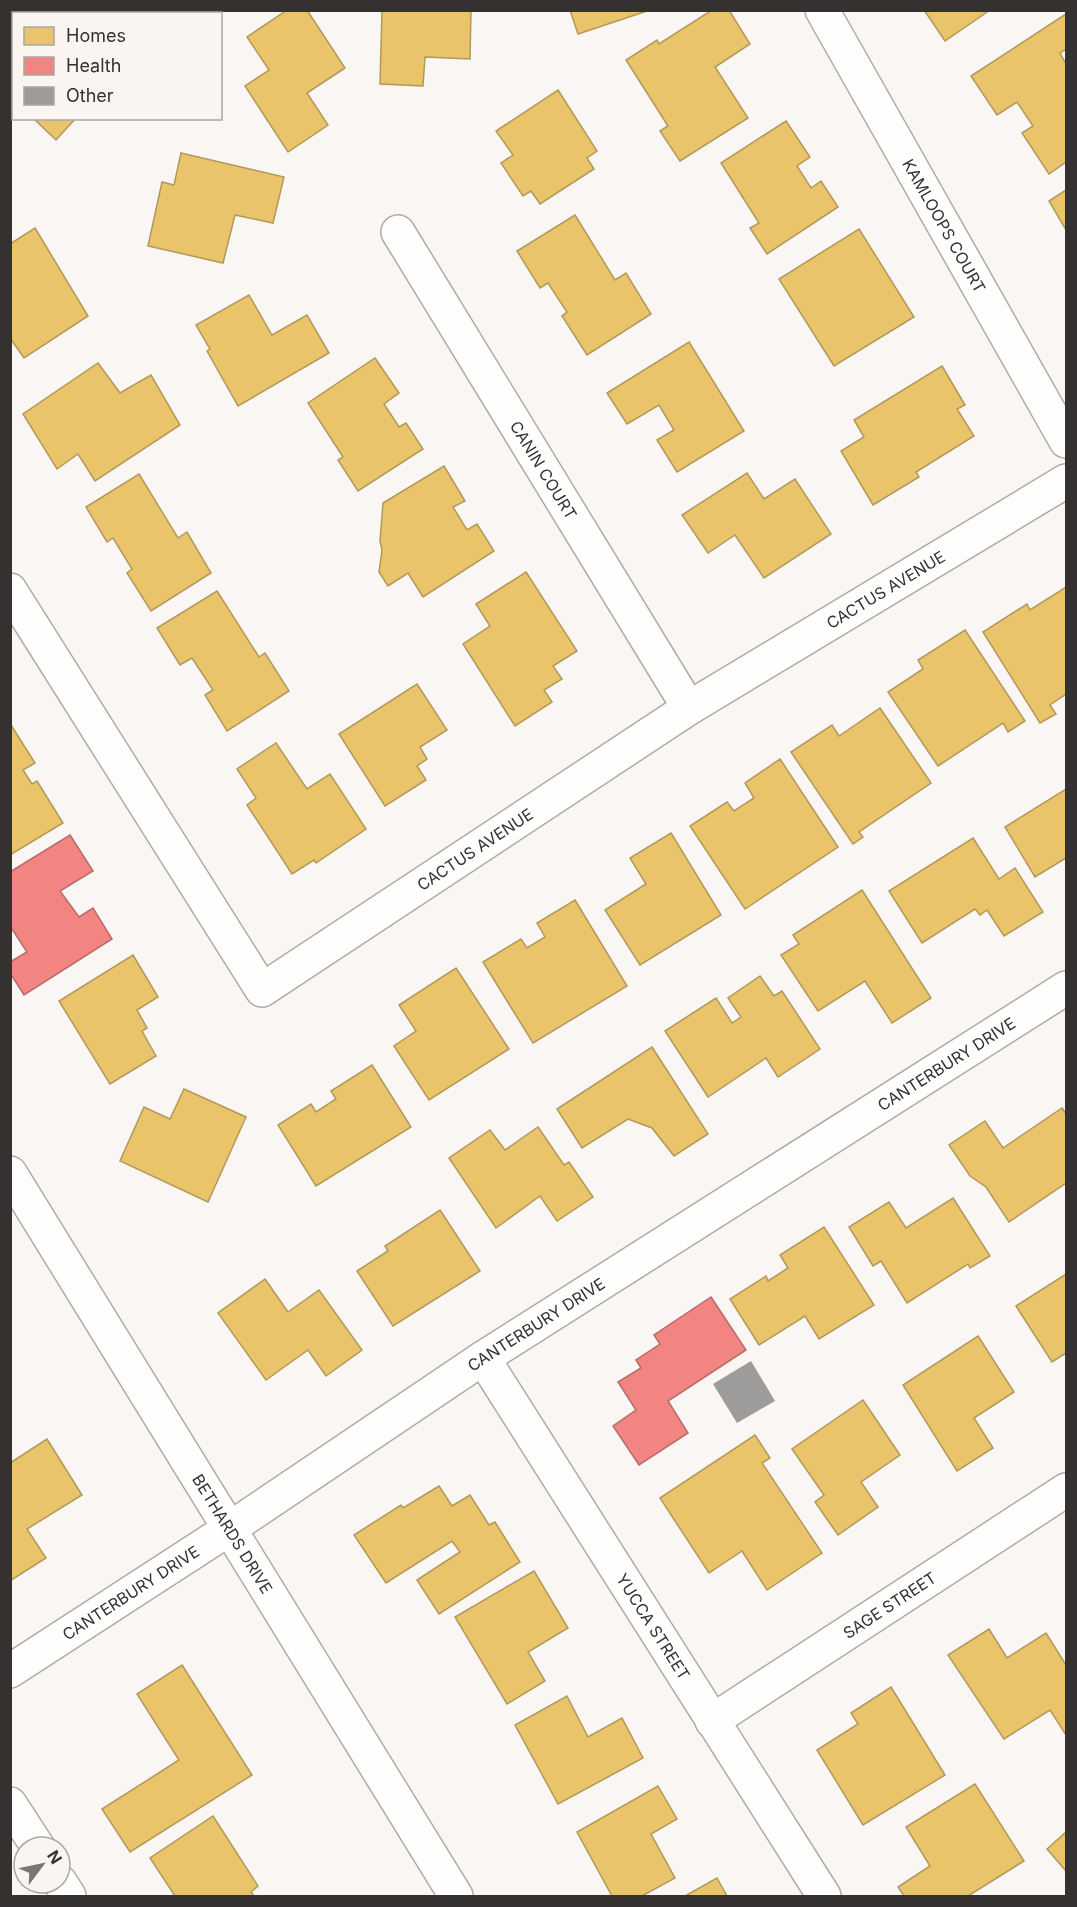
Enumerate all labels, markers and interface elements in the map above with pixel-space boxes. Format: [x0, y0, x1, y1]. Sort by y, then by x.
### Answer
legend [12, 12, 222, 120]
text: Homes [66, 25, 126, 46]
text: Health [66, 55, 121, 76]
text: Other [66, 85, 114, 106]
street label: KAMLOOPS COURT [898, 155, 990, 296]
street label: CANIN COURT [506, 417, 581, 523]
street label: CACTUS AVENUE [823, 546, 949, 633]
street label: CACTUS AVENUE [413, 804, 537, 895]
street label: CANTERBURY DRIVE [874, 1013, 1019, 1115]
street label: CANTERBURY DRIVE [463, 1273, 609, 1376]
street label: BETHARDS DRIVE [188, 1470, 277, 1597]
street label: CANTERBURY DRIVE [59, 1541, 203, 1644]
street label: SAGE STREET [839, 1567, 940, 1643]
street label: YUCCA STREET [612, 1570, 694, 1683]
north arrow [12, 1835, 72, 1895]
text: N [43, 1847, 66, 1868]

